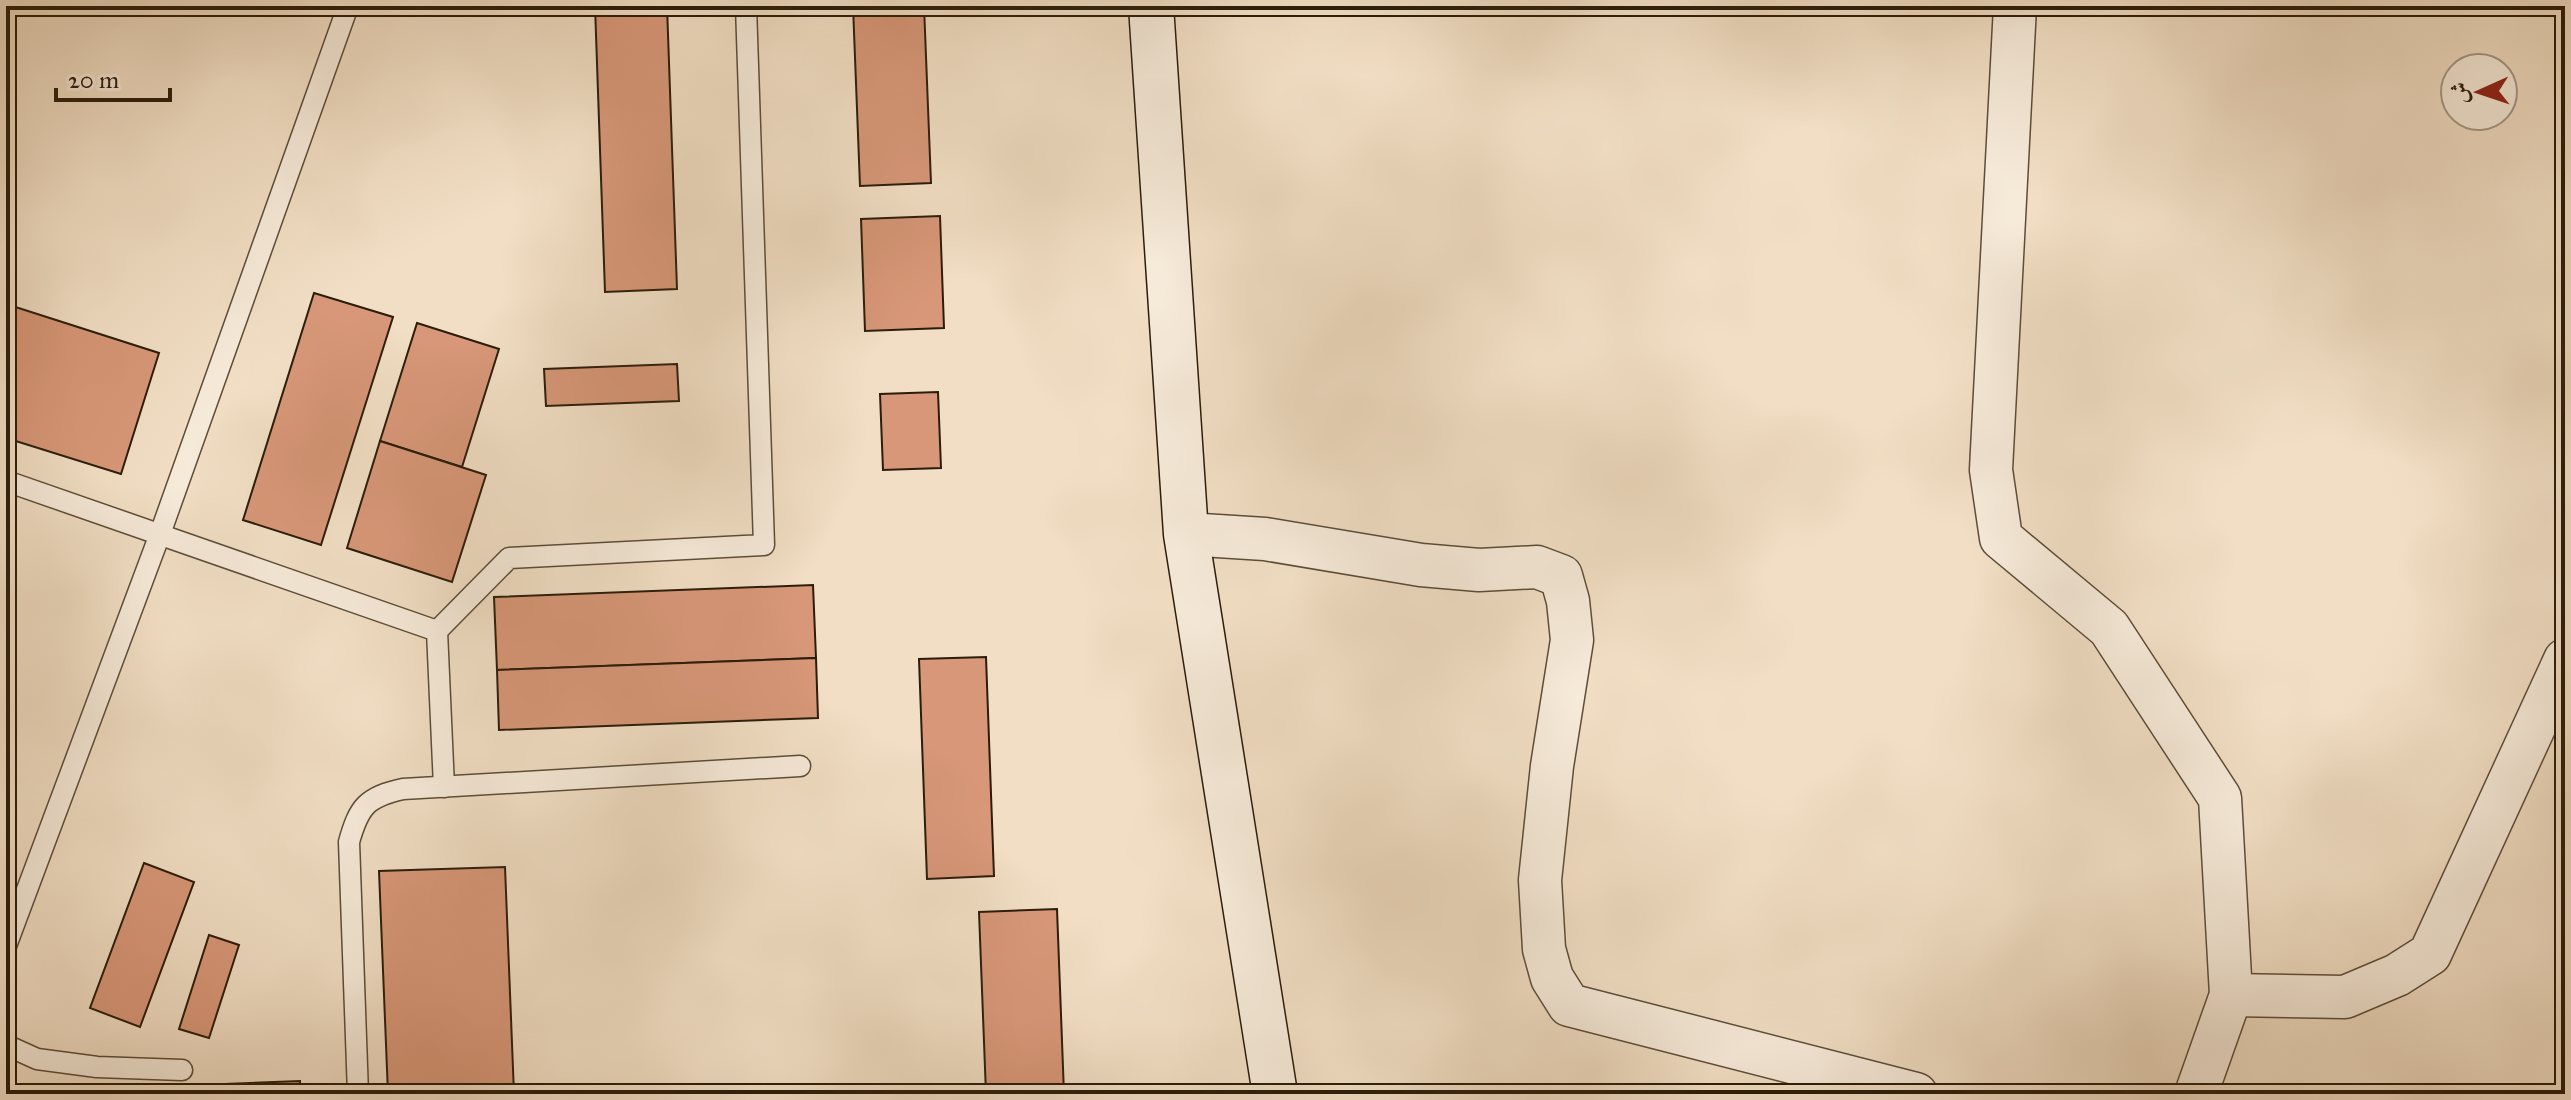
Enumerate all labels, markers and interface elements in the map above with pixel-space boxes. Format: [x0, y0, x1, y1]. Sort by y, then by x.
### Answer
scale bar [56, 52, 170, 102]
north arrow [2439, 52, 2519, 132]
text: 20 m [68, 65, 119, 95]
text: ش [2445, 81, 2474, 105]

